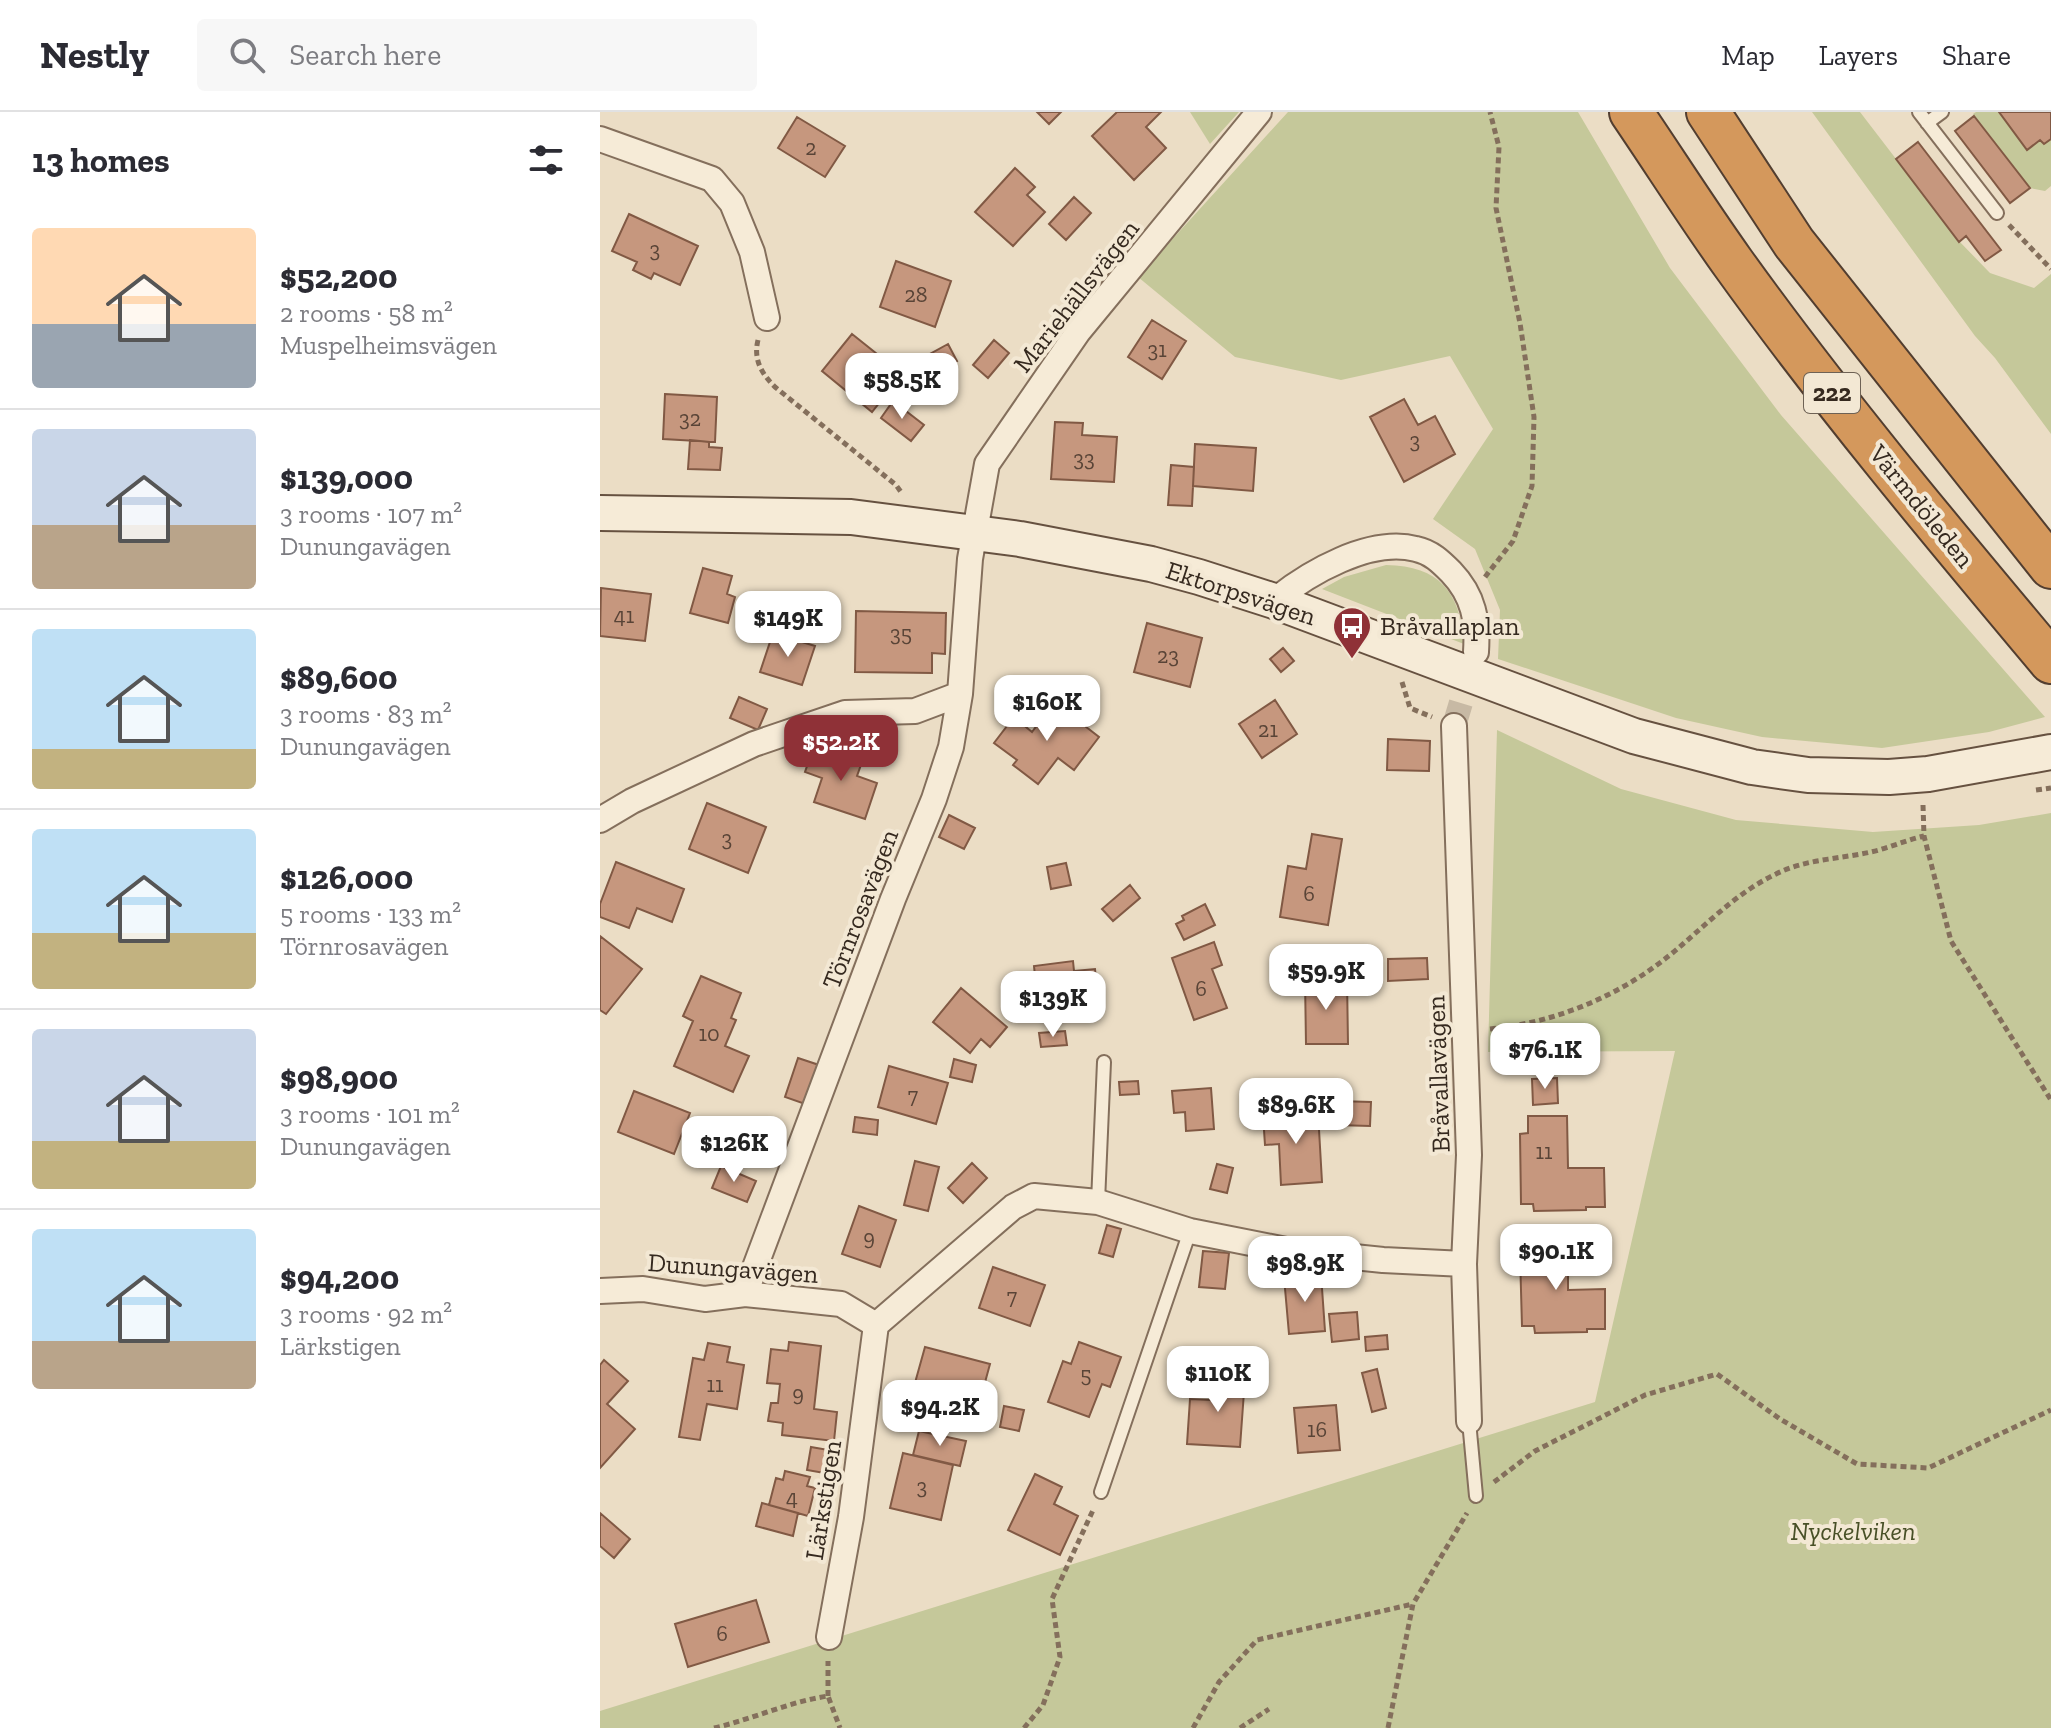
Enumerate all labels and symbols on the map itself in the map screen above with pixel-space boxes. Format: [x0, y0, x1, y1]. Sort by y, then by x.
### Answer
house number: 2 [805, 134, 817, 161]
street label: Mariehällsvägen [1006, 213, 1146, 379]
house number: 3 [650, 236, 660, 263]
house number: 28 [904, 281, 928, 308]
house number: 31 [1147, 336, 1167, 363]
pin: $58.5K [837, 353, 967, 421]
road number: 222 [1804, 373, 1860, 413]
house number: 32 [679, 405, 701, 432]
house number: 3 [1410, 427, 1420, 454]
street label: Värmdöleden [1862, 437, 1981, 574]
house number: 33 [1073, 445, 1095, 472]
street label: Ektorpsvägen [1162, 554, 1320, 632]
pin: $149K [732, 591, 844, 659]
house number: 41 [614, 602, 635, 629]
bus stop icon: Bråvallaplan [1331, 605, 1373, 660]
place label: Bråvallaplan [1380, 610, 1520, 642]
house number: 35 [890, 620, 912, 647]
house number: 23 [1157, 642, 1179, 669]
pin: $160K [991, 675, 1103, 743]
pin: $52.2K [776, 715, 906, 783]
house number: 21 [1258, 716, 1278, 743]
house number: 3 [722, 825, 732, 852]
street label: Törnrosavägen [815, 825, 905, 993]
house number: 6 [1303, 880, 1315, 907]
pin: $59.9K [1261, 944, 1391, 1012]
pin: $139K [997, 971, 1109, 1039]
house number: 6 [1195, 975, 1207, 1002]
street label: Bråvallavägen [1419, 995, 1457, 1153]
house number: 10 [698, 1020, 720, 1047]
pin: $76.1K [1480, 1023, 1610, 1091]
pin: $89.6K [1231, 1078, 1361, 1146]
house number: 7 [908, 1082, 919, 1109]
pin: $126K [678, 1116, 790, 1184]
house number: 11 [1536, 1138, 1553, 1165]
house number: 9 [863, 1224, 875, 1251]
pin: $90.1K [1491, 1224, 1621, 1292]
pin: $98.9K [1240, 1236, 1370, 1304]
street label: Dunungavägen [647, 1246, 819, 1290]
house number: 7 [1007, 1283, 1018, 1310]
pin: $110K [1162, 1346, 1274, 1414]
house number: 5 [1080, 1361, 1092, 1388]
house number: 11 [707, 1371, 724, 1398]
house number: 9 [792, 1380, 804, 1407]
pin: $94.2K [875, 1380, 1005, 1448]
house number: 16 [1307, 1416, 1327, 1443]
street label: Lärkstigen [798, 1438, 848, 1562]
house number: 3 [917, 1473, 927, 1500]
house number: 4 [786, 1484, 798, 1511]
park label: Nyckelviken [1790, 1515, 1916, 1547]
house number: 6 [716, 1620, 728, 1647]

